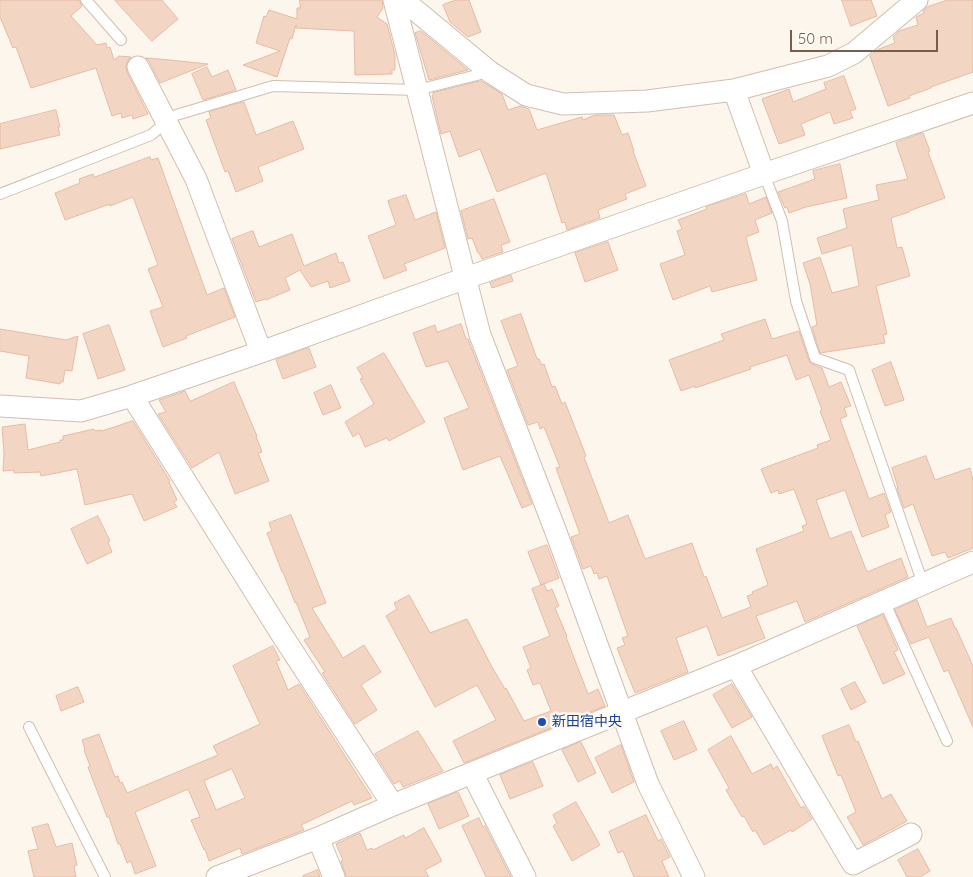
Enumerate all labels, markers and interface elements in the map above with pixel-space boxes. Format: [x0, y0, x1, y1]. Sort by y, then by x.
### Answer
scale bar [793, 20, 940, 52]
text: 50 m [798, 29, 833, 48]
place label: 新田宿中央 [552, 714, 622, 730]
marker: 新田宿中央 [536, 716, 548, 728]

